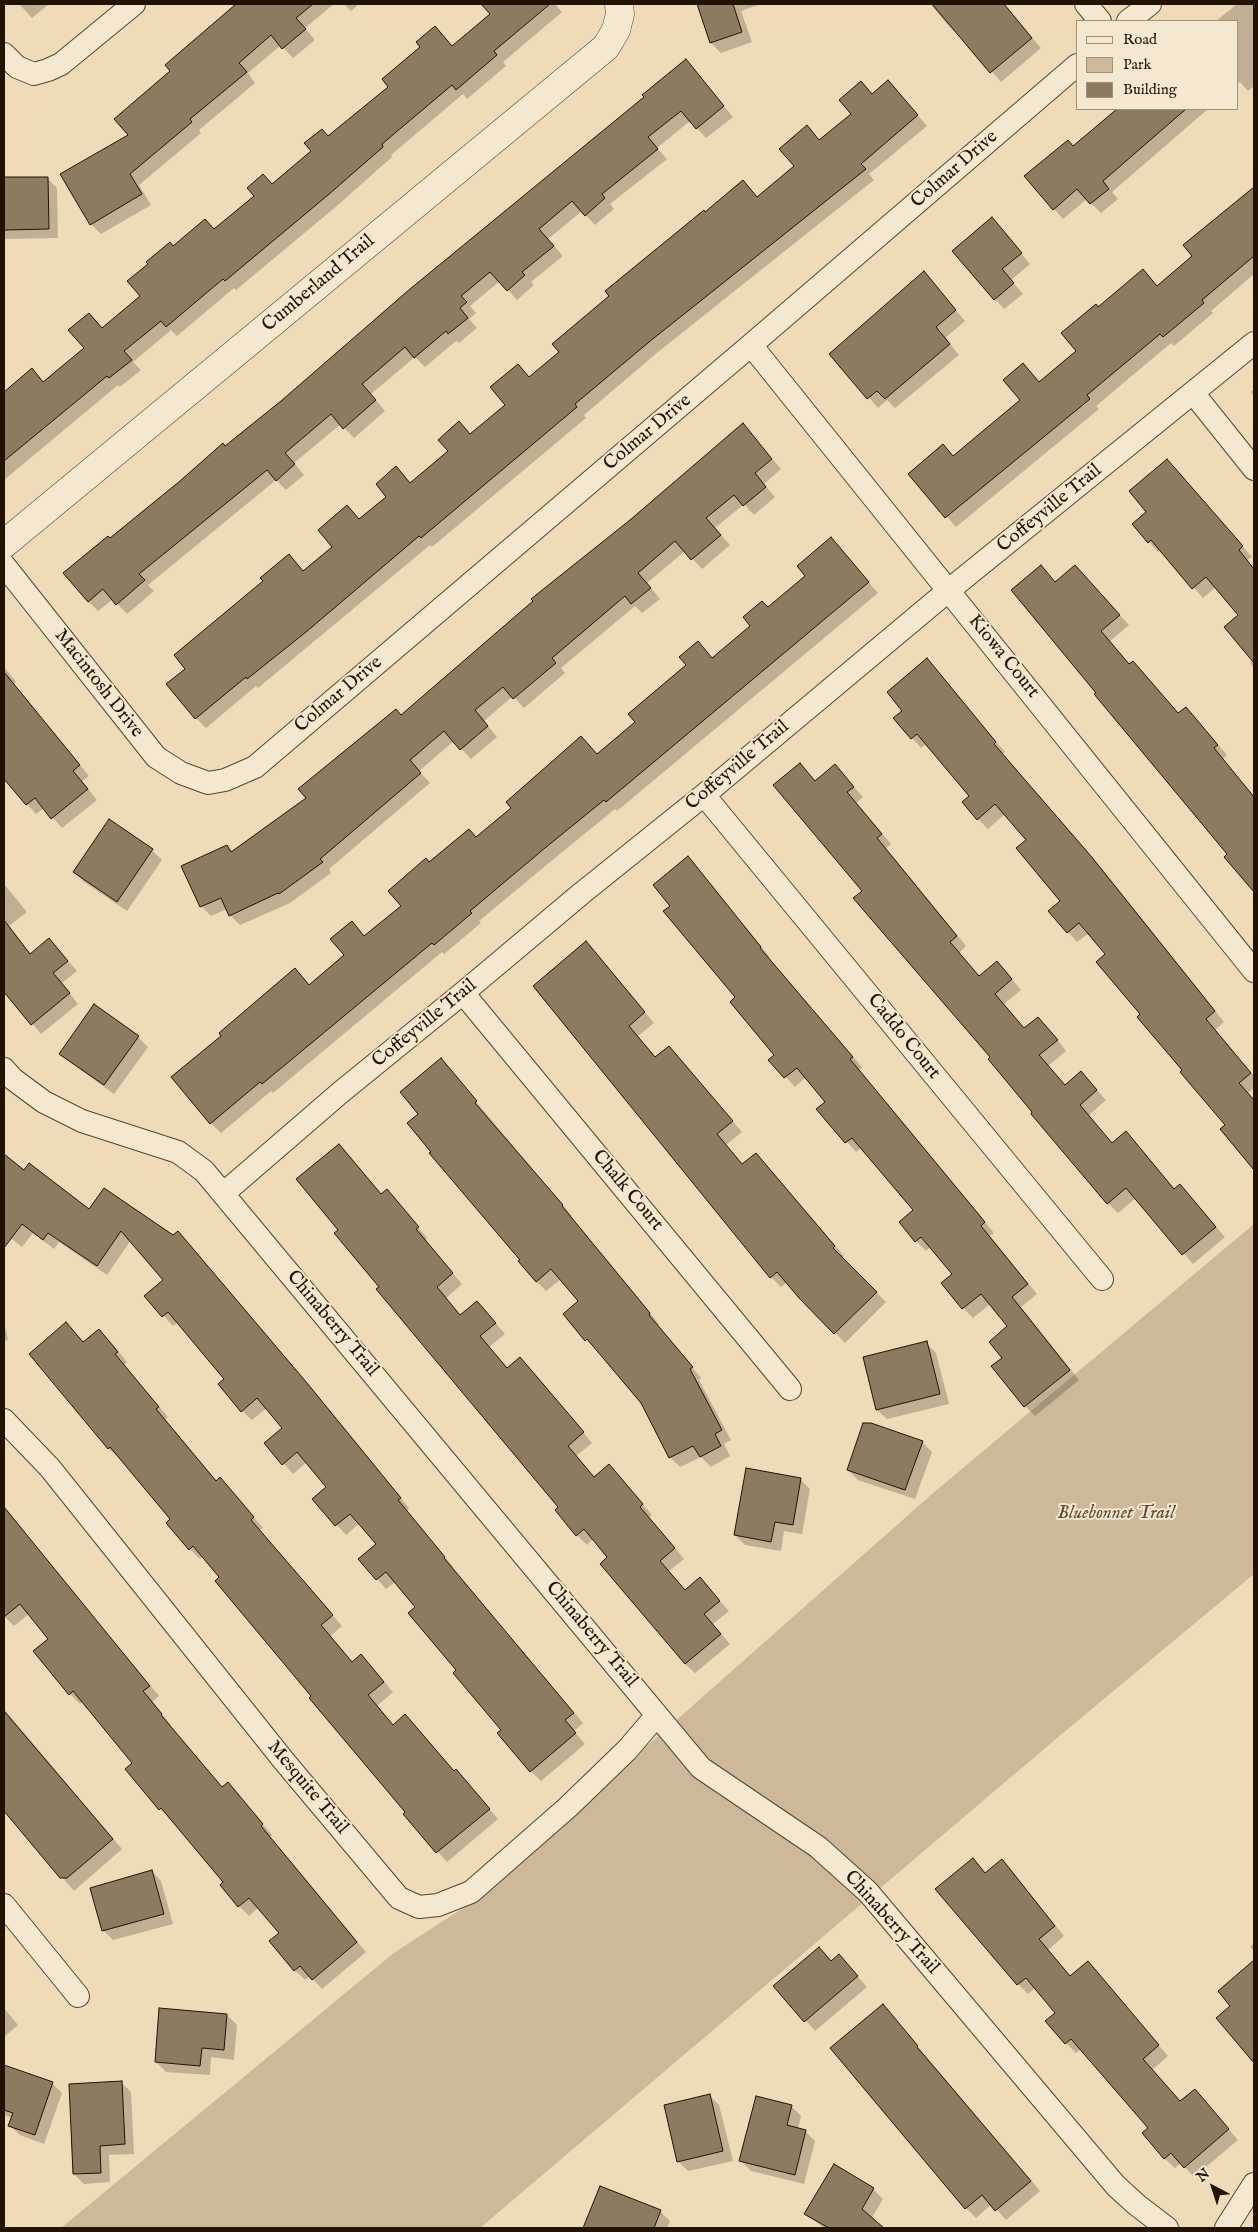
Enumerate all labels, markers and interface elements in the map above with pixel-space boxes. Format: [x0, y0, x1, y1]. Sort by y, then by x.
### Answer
legend [1076, 20, 1238, 110]
text: Road [1123, 30, 1157, 49]
text: Park [1123, 55, 1152, 74]
text: Building [1123, 80, 1177, 99]
street label: Colmar Drive [907, 126, 1003, 214]
street label: Cumberland Trail [258, 230, 380, 338]
street label: Colmar Drive [600, 390, 696, 476]
street label: Coffeyville Trail [993, 460, 1107, 558]
street label: Kiowa Court [962, 611, 1044, 703]
street label: Macintosh Drive [49, 625, 147, 743]
street label: Colmar Drive [291, 652, 387, 738]
street label: Coffeyville Trail [682, 716, 794, 816]
street label: Coffeyville Trail [368, 975, 482, 1073]
street label: Caddo Court [862, 990, 944, 1084]
street label: Chalk Court [587, 1146, 667, 1236]
street label: Chinaberry Trail [281, 1266, 383, 1382]
park label: Bluebonnet Trail [1057, 1503, 1175, 1525]
street label: Chinaberry Trail [540, 1577, 642, 1693]
street label: Mesquite Trail [261, 1737, 353, 1839]
street label: Chinaberry Trail [839, 1867, 943, 1979]
north arrow [1188, 2162, 1238, 2212]
text: N [1193, 2165, 1214, 2186]

